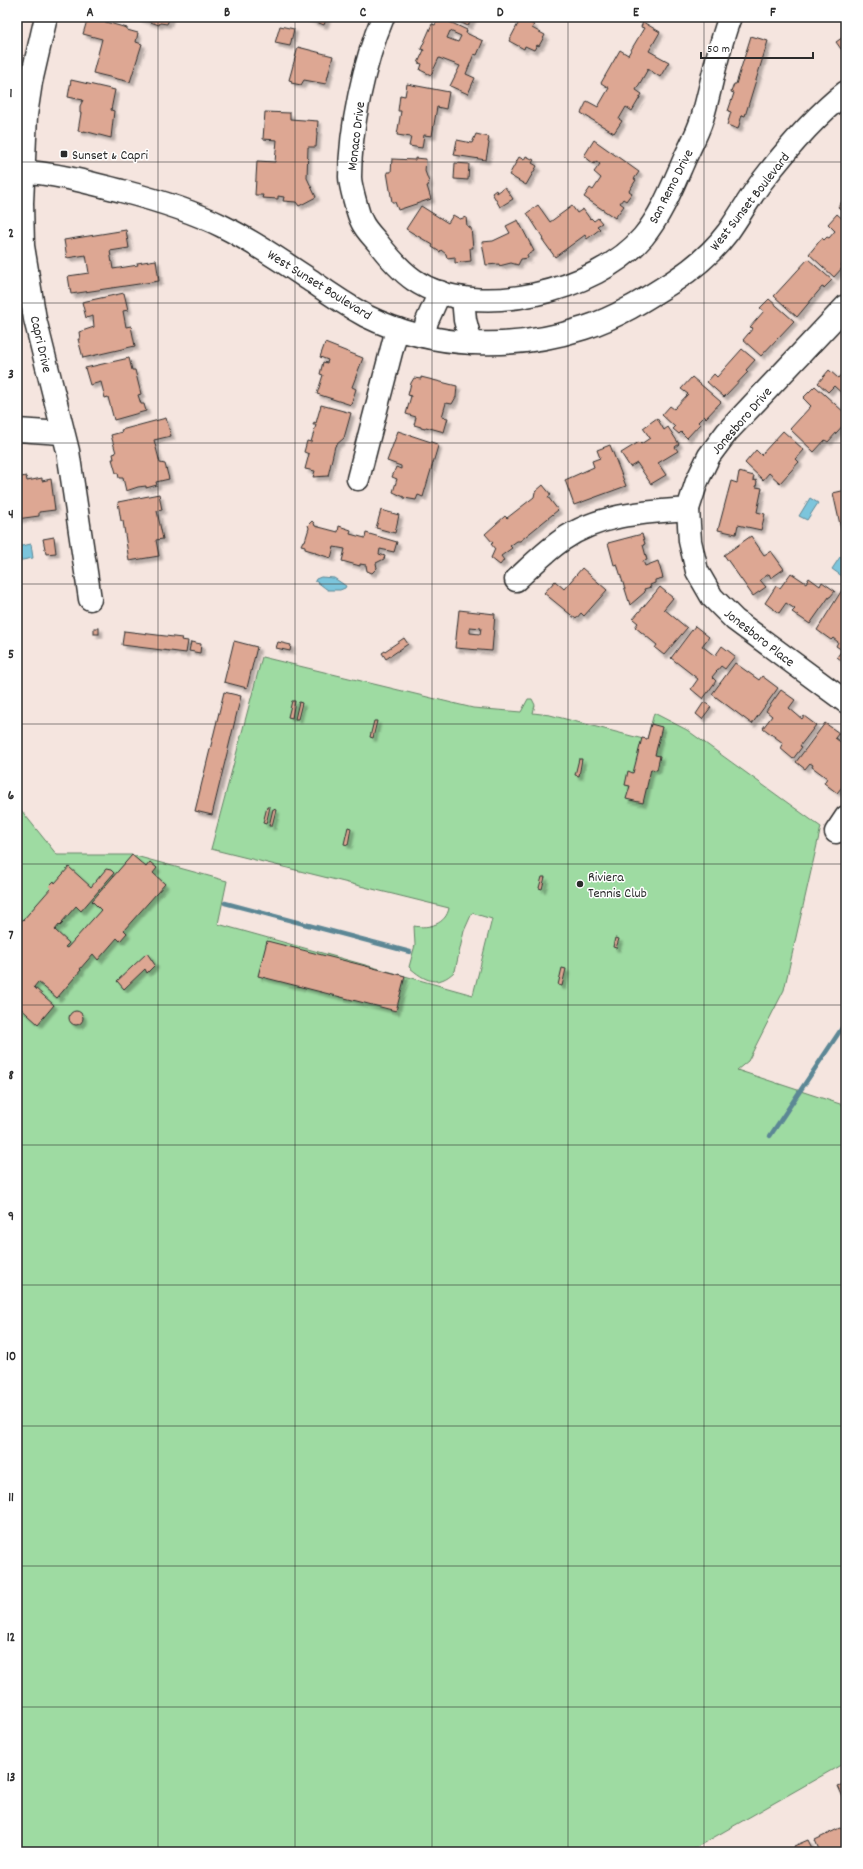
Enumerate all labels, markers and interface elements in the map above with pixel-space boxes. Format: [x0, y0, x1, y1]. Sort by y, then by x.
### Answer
text: A [86, 4, 94, 23]
text: B [224, 4, 230, 23]
text: C [360, 4, 367, 23]
text: D [497, 4, 504, 23]
text: E [633, 4, 640, 23]
text: F [770, 4, 776, 23]
scale bar [701, 34, 813, 60]
text: 50 m [707, 41, 730, 58]
text: 1 [10, 85, 13, 104]
street label: Monaco Drive [343, 101, 371, 172]
place label: Sunset & Capri [72, 146, 149, 166]
street label: San Remo Drive [644, 146, 699, 228]
marker: Sunset & Capri [59, 149, 69, 159]
street label: West Sunset Boulevard [706, 149, 795, 256]
text: 2 [8, 225, 14, 244]
street label: West Sunset Boulevard [263, 245, 375, 326]
street label: Capri Drive [24, 314, 56, 375]
text: 3 [8, 366, 14, 385]
street label: Jonesboro Drive [707, 383, 778, 459]
text: 4 [8, 506, 14, 525]
street label: Jonesboro Place [719, 605, 798, 673]
text: 5 [8, 646, 14, 665]
text: 6 [8, 787, 15, 806]
place label: Riviera Tennis Club [588, 868, 647, 904]
marker: Riviera Tennis Club [575, 879, 585, 889]
text: 7 [9, 927, 14, 946]
text: 8 [8, 1067, 14, 1086]
text: 9 [8, 1208, 14, 1227]
text: 10 [6, 1348, 16, 1367]
text: 11 [8, 1489, 14, 1508]
text: 12 [7, 1629, 16, 1648]
text: 13 [7, 1769, 16, 1788]

